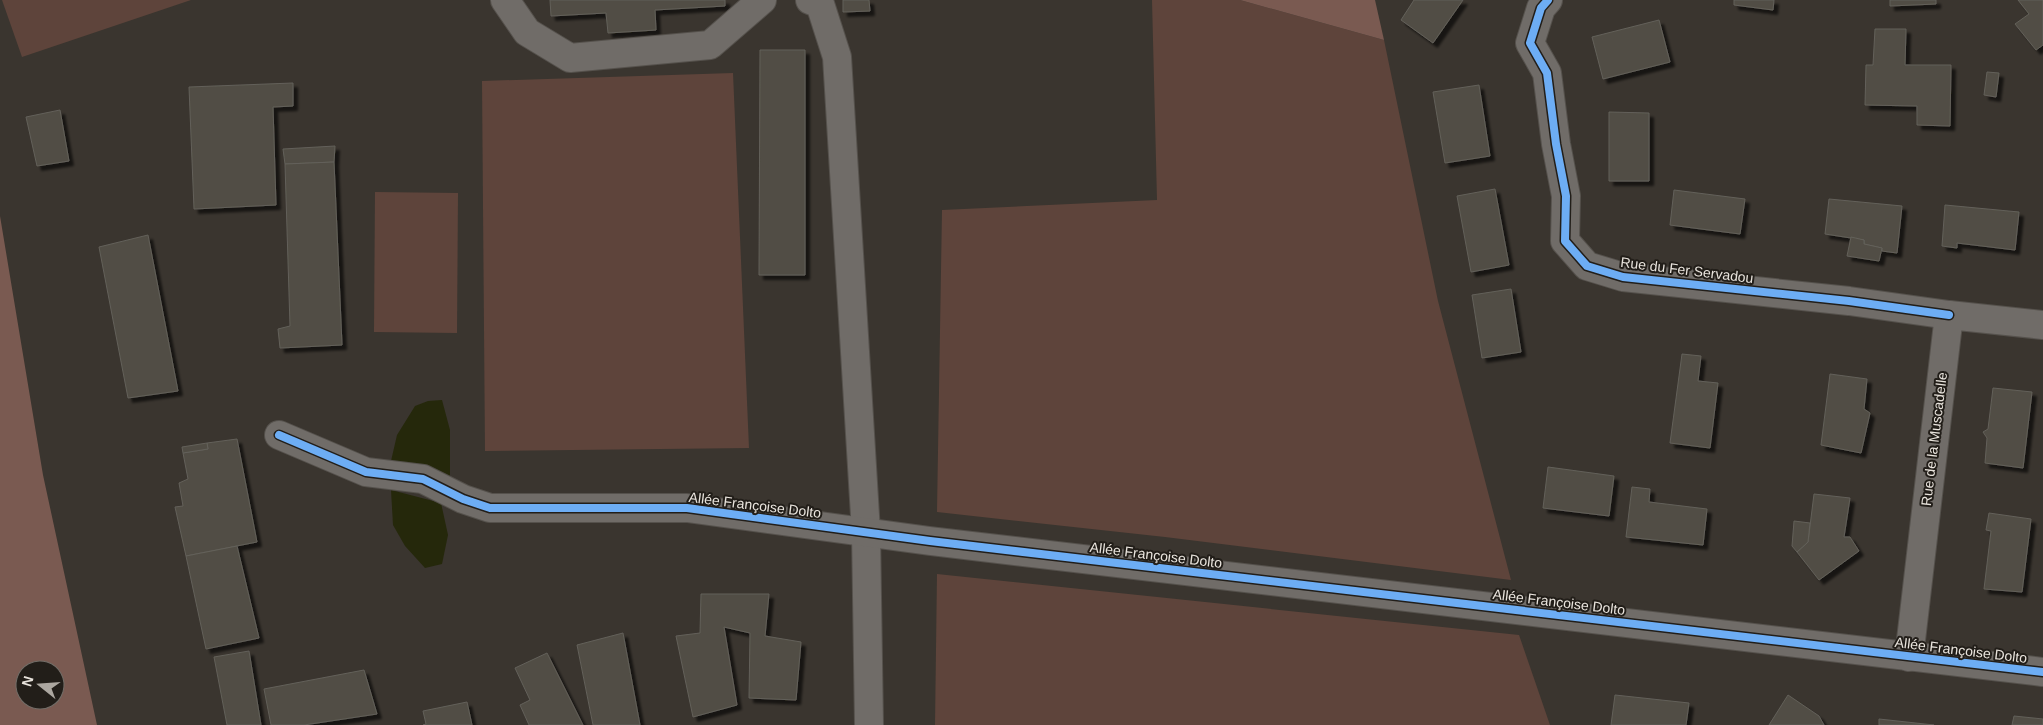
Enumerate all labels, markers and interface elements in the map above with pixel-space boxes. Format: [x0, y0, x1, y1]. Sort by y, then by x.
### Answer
street label: Rue du Fer Servadou [1620, 254, 1754, 286]
street label: Rue de la Muscadelle [1918, 371, 1950, 507]
street label: Allée Françoise Dolto [688, 489, 822, 521]
street label: Allée Françoise Dolto [1089, 539, 1223, 571]
street label: Allée Françoise Dolto [1492, 586, 1626, 618]
street label: Allée Françoise Dolto [1894, 634, 2028, 666]
north arrow [15, 660, 65, 710]
text: N [18, 674, 37, 688]

